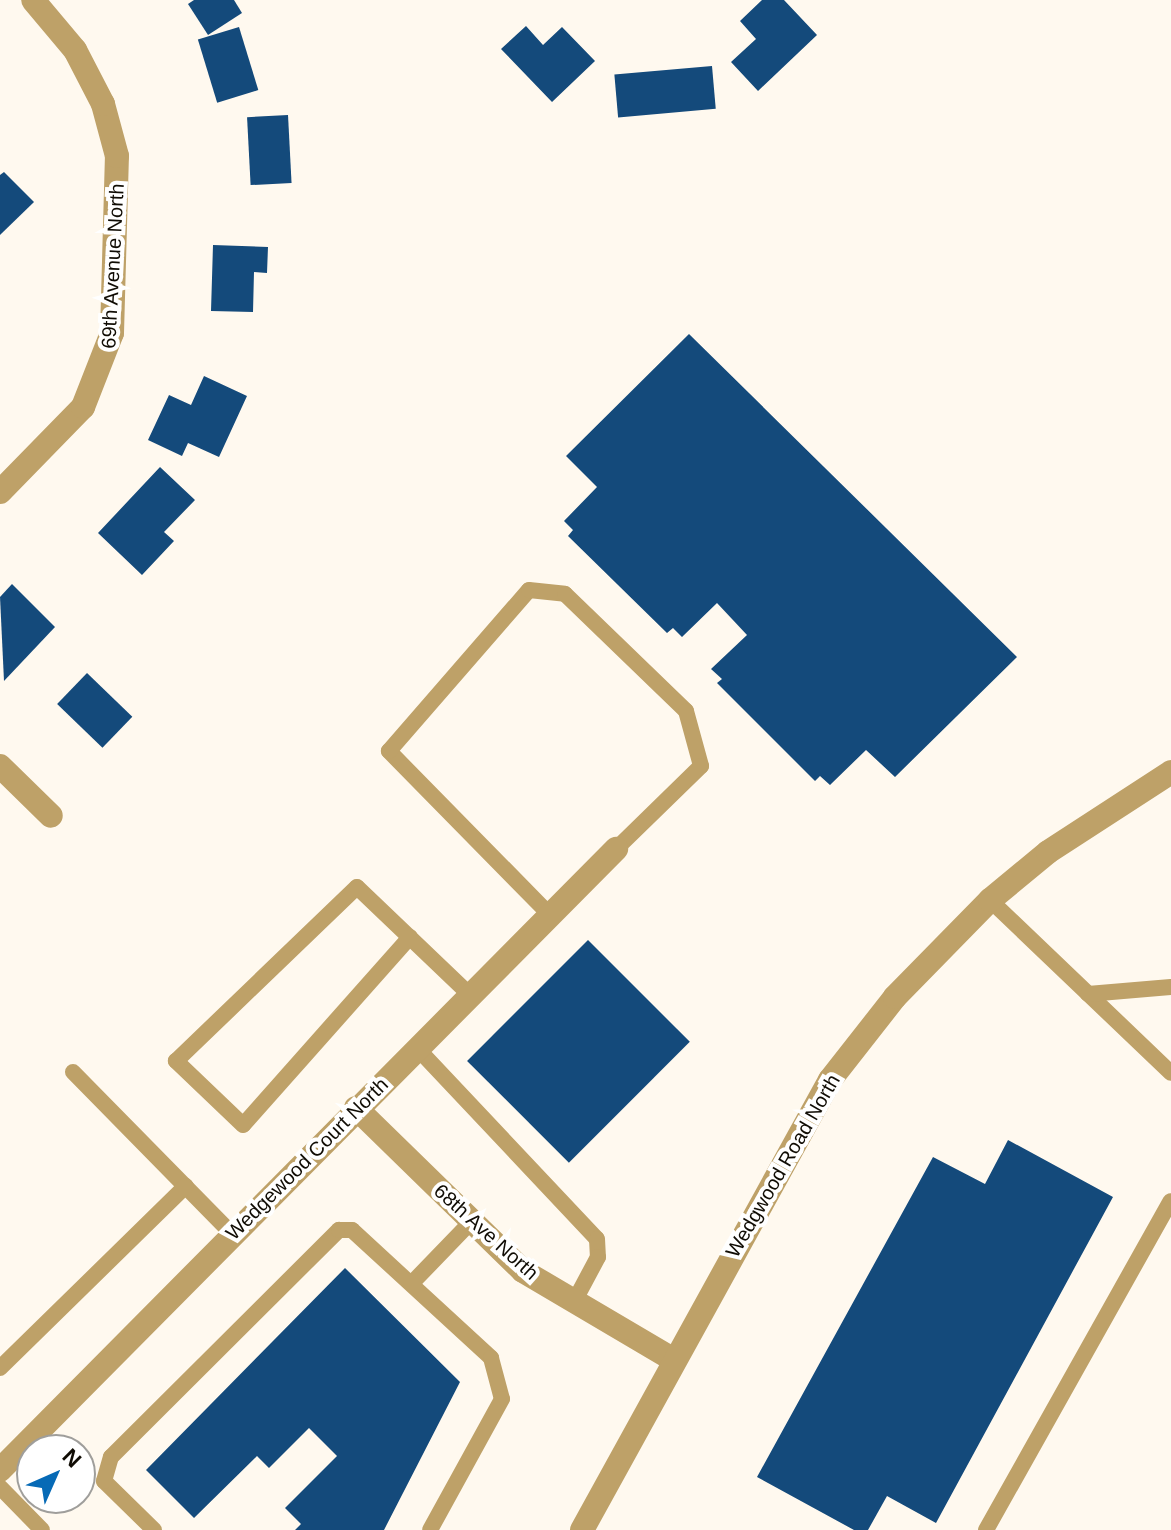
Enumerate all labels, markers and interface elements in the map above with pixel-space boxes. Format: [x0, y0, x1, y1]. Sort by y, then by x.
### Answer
street label: 69th Avenue North [97, 182, 129, 350]
street label: Wedgwood Road North [721, 1070, 845, 1262]
street label: Wedgewood Court North [221, 1073, 393, 1245]
street label: 68th Ave North [429, 1179, 543, 1285]
north arrow [16, 1434, 96, 1514]
text: N [57, 1444, 86, 1473]

